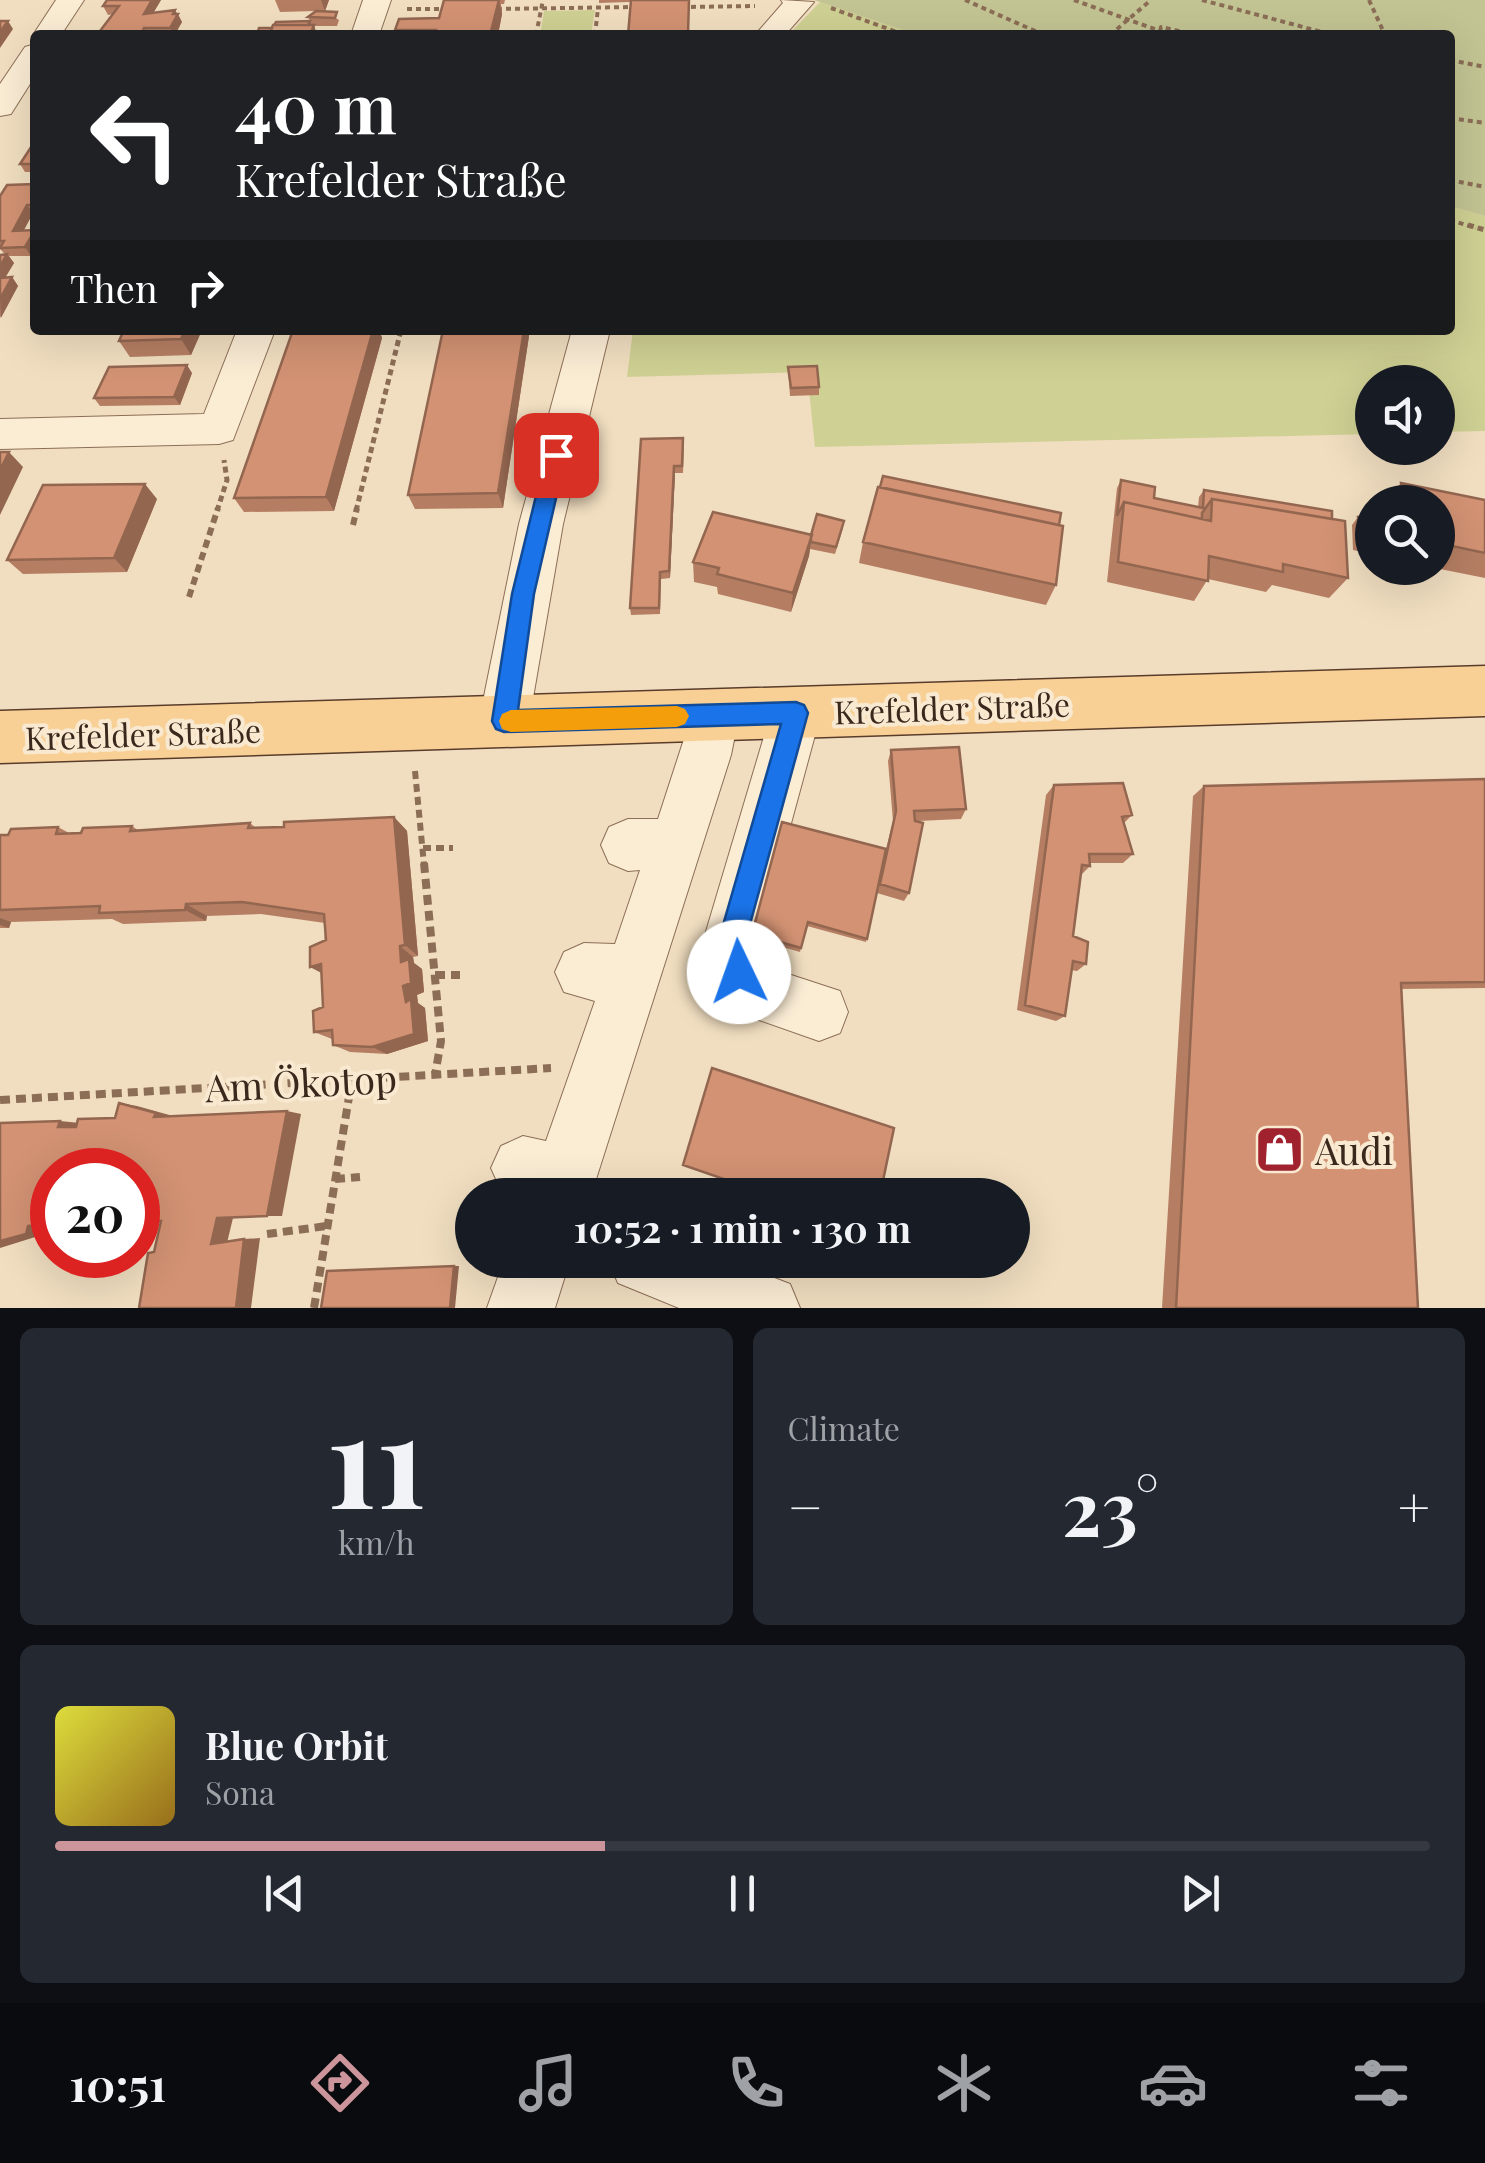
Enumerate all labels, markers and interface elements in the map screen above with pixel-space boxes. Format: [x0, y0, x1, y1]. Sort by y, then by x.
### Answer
text: 40 m [235, 58, 397, 152]
icon: left [70, 70, 200, 200]
text: Krefelder Straße [235, 148, 567, 208]
icon: right [178, 260, 233, 315]
text: Then [70, 262, 158, 313]
map controls [1355, 365, 1455, 585]
button: sound [1355, 365, 1455, 465]
pin [514, 413, 599, 498]
icon: arrive [529, 428, 584, 483]
button: search [1355, 485, 1455, 585]
street label: Krefelder Straße [833, 681, 1071, 733]
street label: Krefelder Straße [24, 707, 262, 759]
position arrow [687, 920, 791, 1024]
street label: Am Ökotop [203, 1052, 398, 1113]
shop icon: Audi [1254, 1123, 1306, 1175]
place label: Audi [1314, 1124, 1393, 1175]
speed limit sign: 20 [30, 1148, 160, 1278]
text: 10:52 · 1 min · 130 m [574, 1202, 911, 1253]
text: 11 [326, 1368, 426, 1542]
text: Climate [788, 1406, 900, 1449]
text: 23° [1062, 1455, 1159, 1555]
text: − [788, 1468, 823, 1542]
text: + [1398, 1468, 1430, 1542]
text: km/h [338, 1520, 415, 1563]
text: Blue Orbit [205, 1719, 388, 1770]
text: Sona [205, 1770, 275, 1813]
icon: previous [257, 1866, 312, 1921]
icon: pause [715, 1866, 770, 1921]
icon: next [1173, 1866, 1228, 1921]
icon: directions [305, 2048, 375, 2118]
icon: music [513, 2048, 583, 2118]
icon: phone [721, 2048, 791, 2118]
icon: climate [929, 2048, 999, 2118]
icon: car [1138, 2048, 1208, 2118]
icon: filters [1346, 2048, 1416, 2118]
text: 10:51 [69, 2053, 166, 2113]

